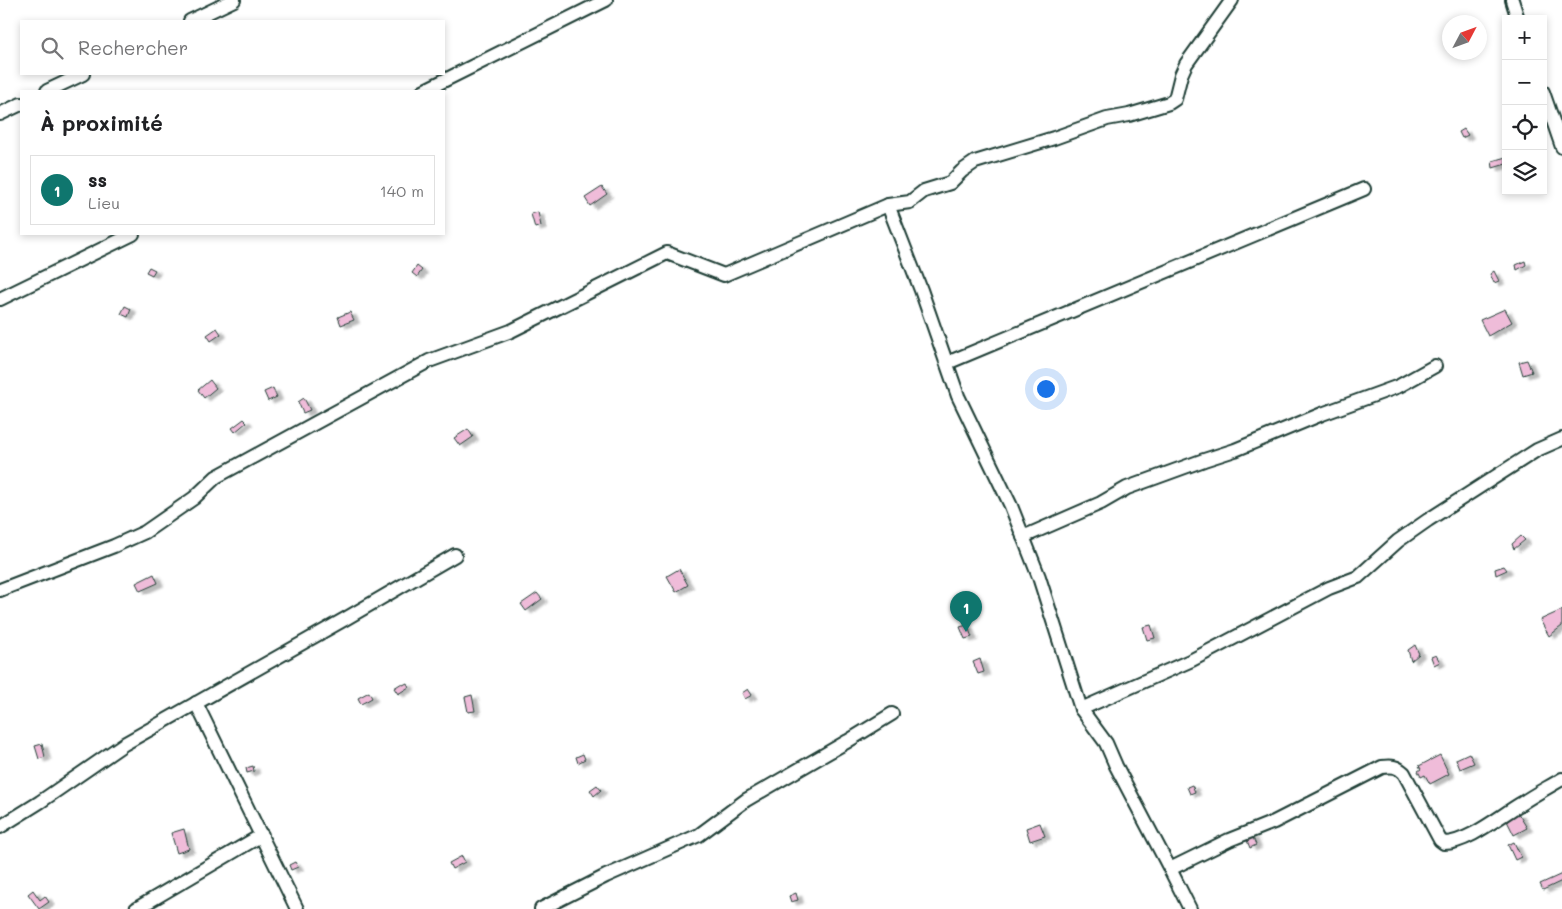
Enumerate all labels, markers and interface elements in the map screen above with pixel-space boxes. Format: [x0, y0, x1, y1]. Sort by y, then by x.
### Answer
north arrow [1442, 15, 1487, 60]
map controls [1502, 15, 1547, 195]
button: + [1502, 15, 1547, 60]
search box [20, 20, 445, 75]
icon: search [38, 34, 66, 62]
text: Rechercher [78, 35, 188, 60]
button: − [1502, 60, 1547, 105]
button: locate [1502, 105, 1547, 150]
text: À proximité [40, 109, 163, 136]
button: layers [1502, 150, 1547, 195]
text: ss [88, 167, 107, 192]
text: 1 [53, 180, 61, 201]
text: 140 m [380, 180, 424, 201]
text: Lieu [88, 192, 120, 213]
your location [1033, 376, 1059, 402]
pin: 1 [950, 591, 982, 632]

